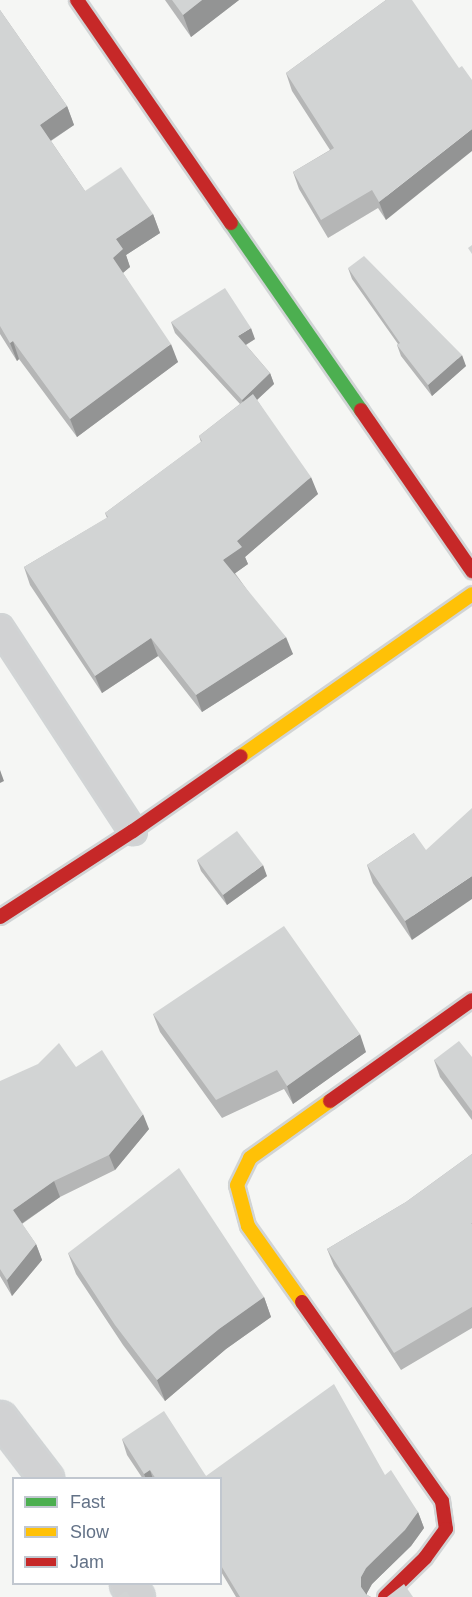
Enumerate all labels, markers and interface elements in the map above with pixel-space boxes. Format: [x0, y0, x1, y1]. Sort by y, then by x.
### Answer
legend [12, 1477, 222, 1585]
text: Fast [70, 1492, 105, 1512]
text: Slow [70, 1522, 109, 1542]
text: Jam [70, 1552, 104, 1572]

